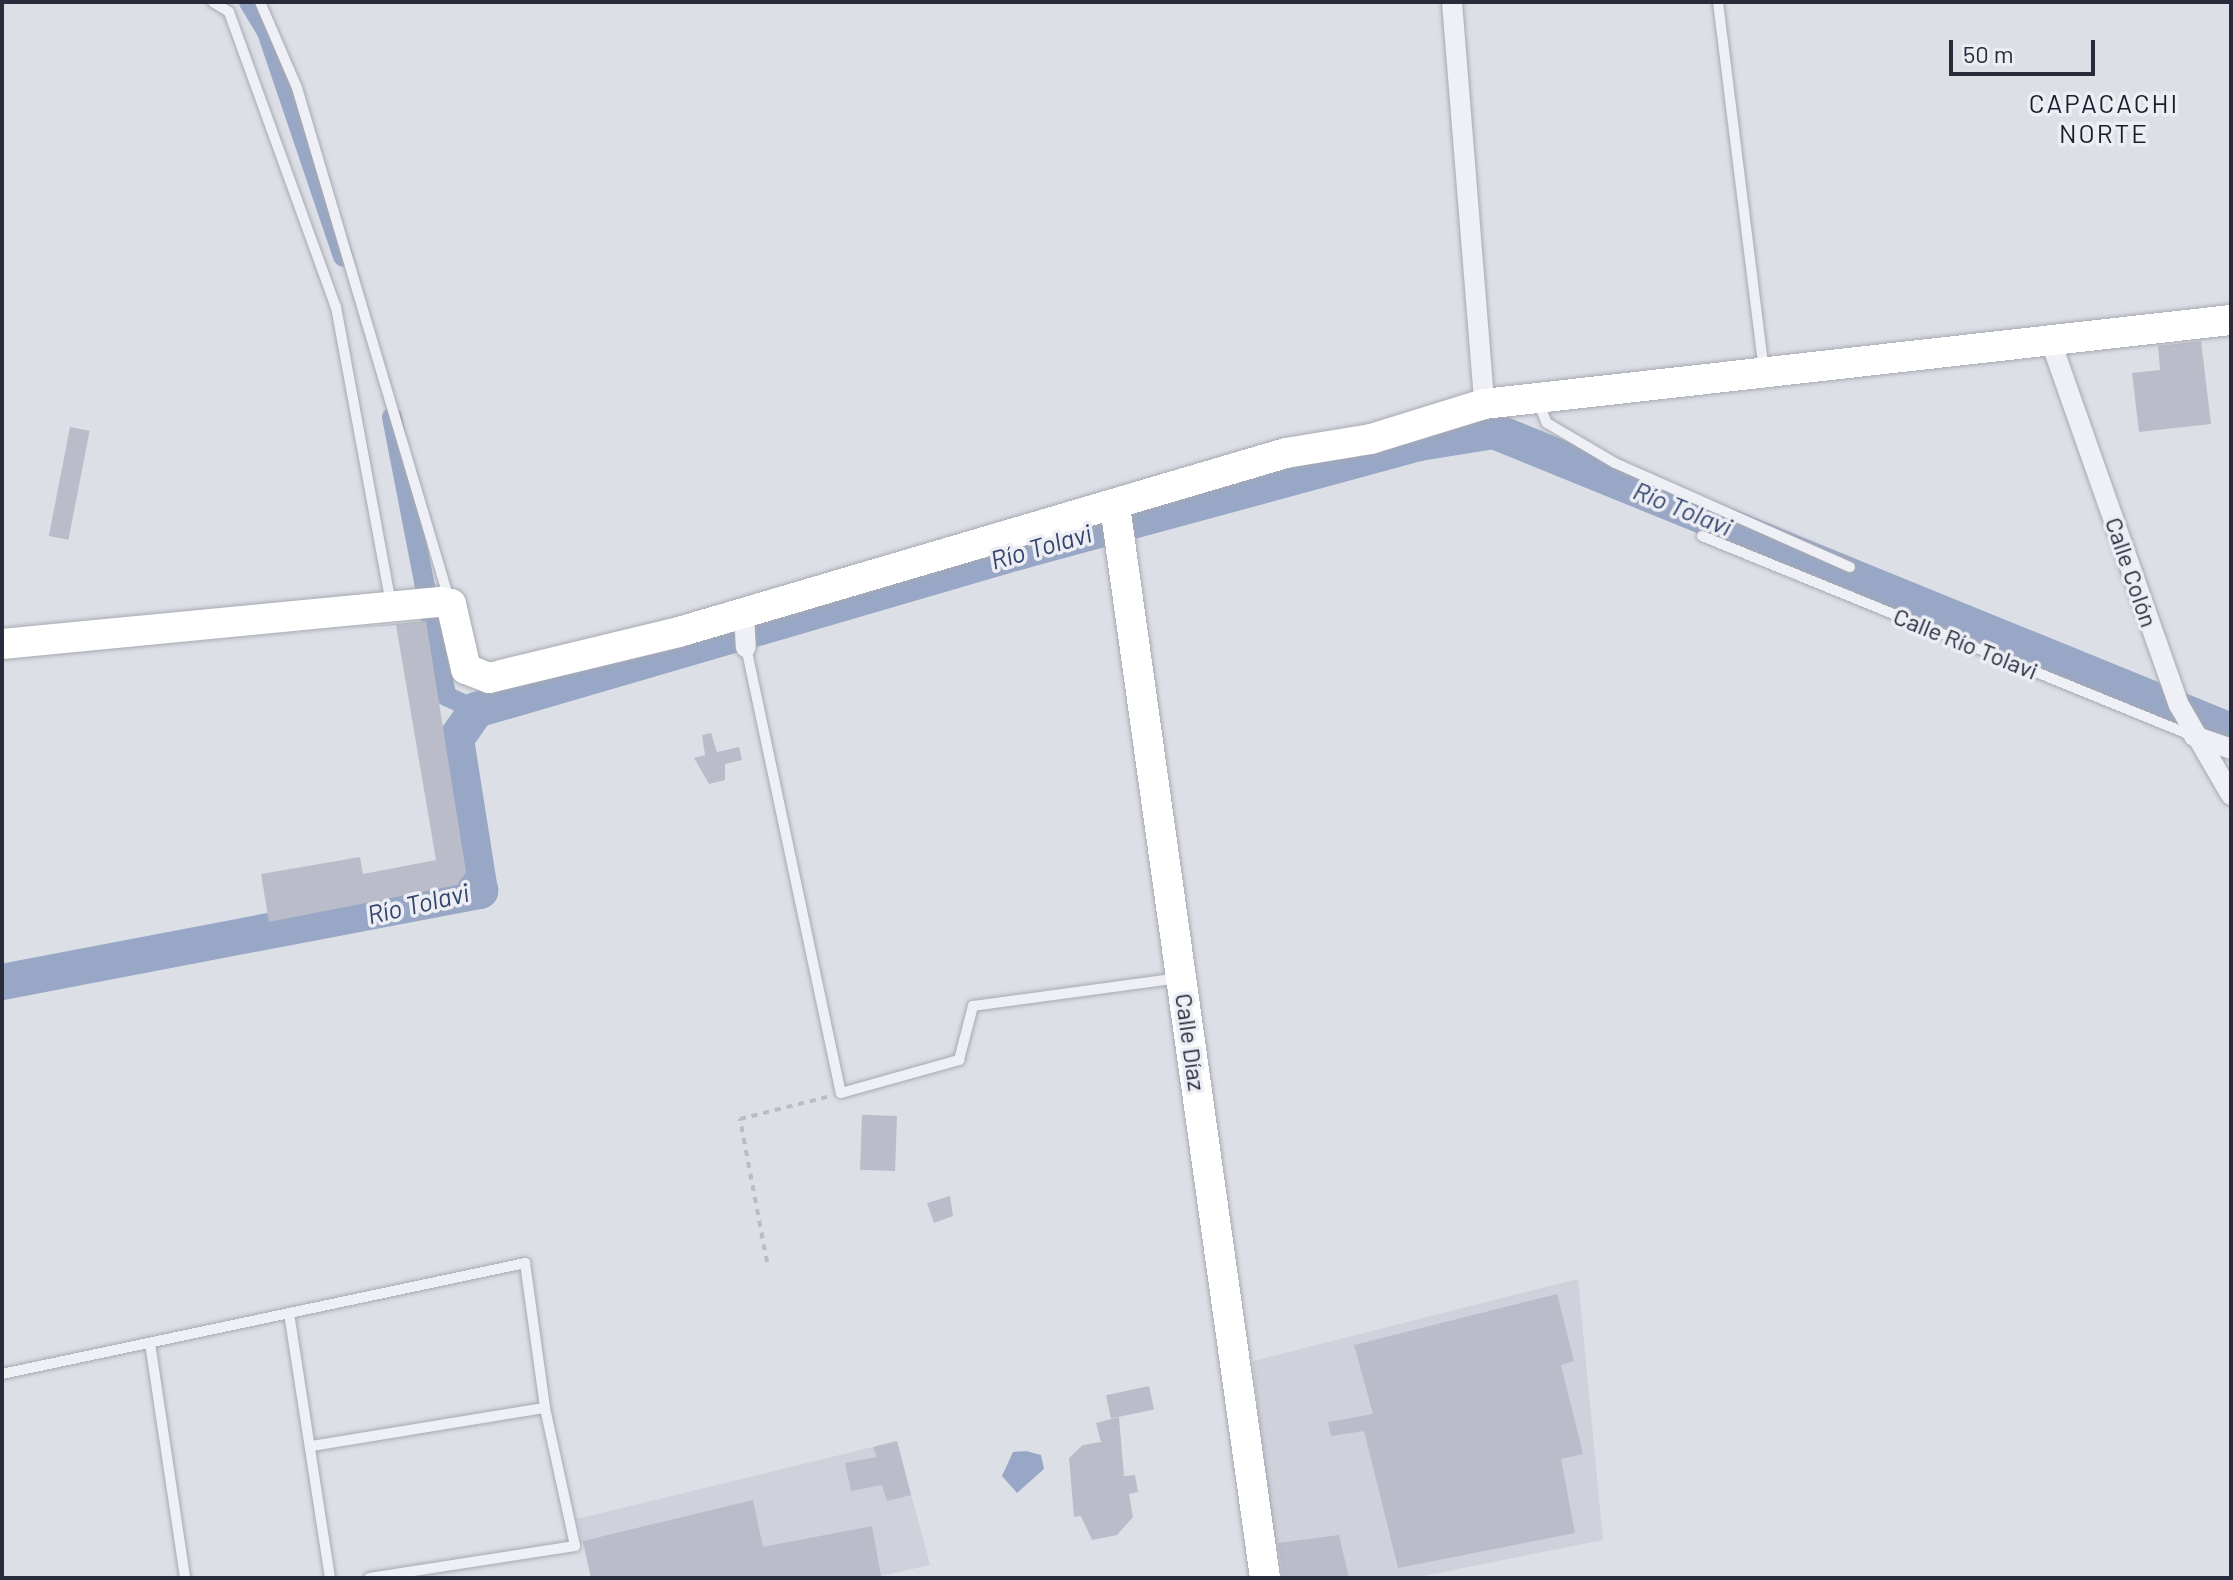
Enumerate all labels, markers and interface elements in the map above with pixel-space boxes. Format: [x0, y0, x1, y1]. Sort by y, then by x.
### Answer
scale bar [1953, 24, 2099, 74]
text: 50 m [1963, 39, 2014, 68]
district label: CAPACACHI NORTE [2029, 87, 2179, 148]
water label: Río Tolavi [1629, 474, 1737, 542]
street label: Calle Colón [2100, 513, 2164, 631]
water label: Río Tolavi [987, 517, 1095, 575]
street label: Calle Río Tolavi [1890, 601, 2042, 685]
water label: Río Tolavi [364, 876, 472, 930]
street label: Calle Díaz [1170, 991, 1212, 1093]

